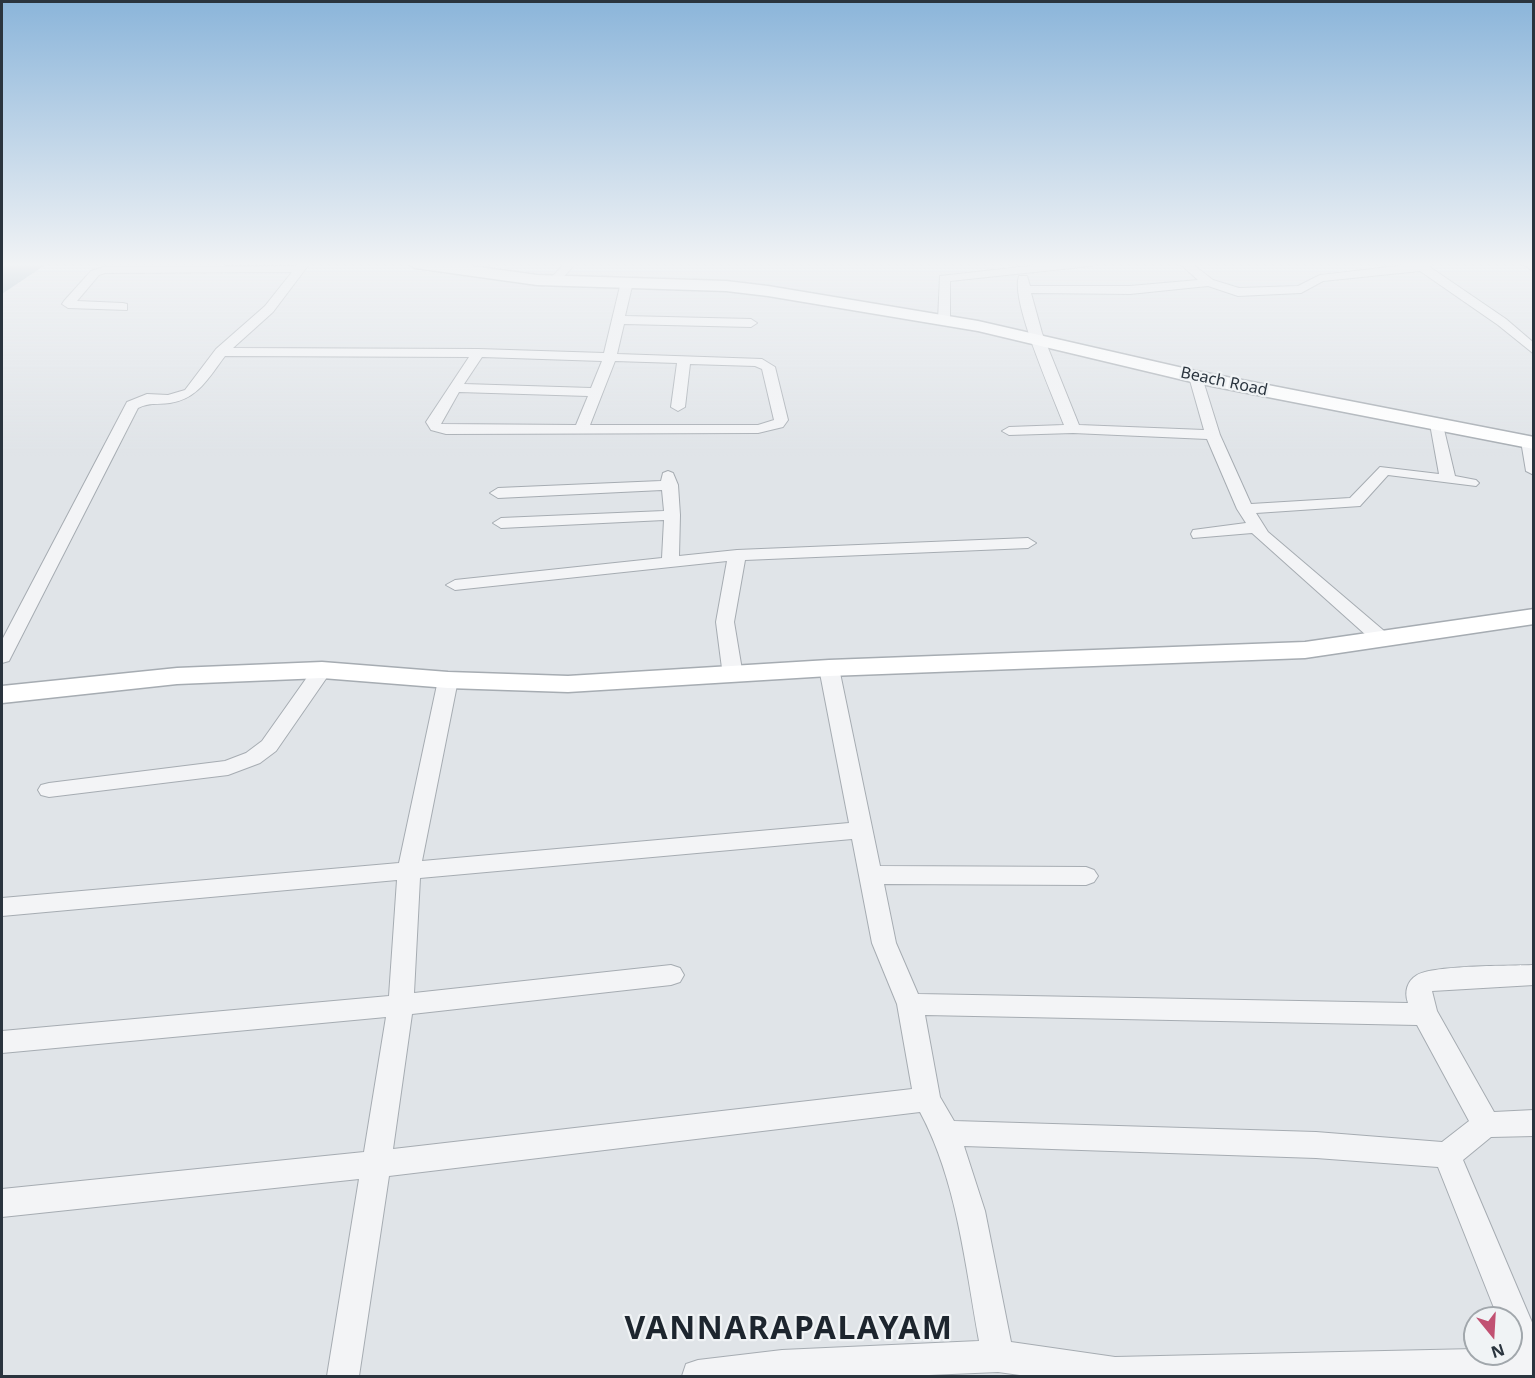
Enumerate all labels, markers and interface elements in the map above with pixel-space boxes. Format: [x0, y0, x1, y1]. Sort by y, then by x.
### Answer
street label: Beach Road [1179, 363, 1269, 401]
north arrow [1463, 1306, 1523, 1366]
district label: VANNARAPALAYAM [625, 1311, 953, 1349]
text: N [1488, 1339, 1508, 1364]

